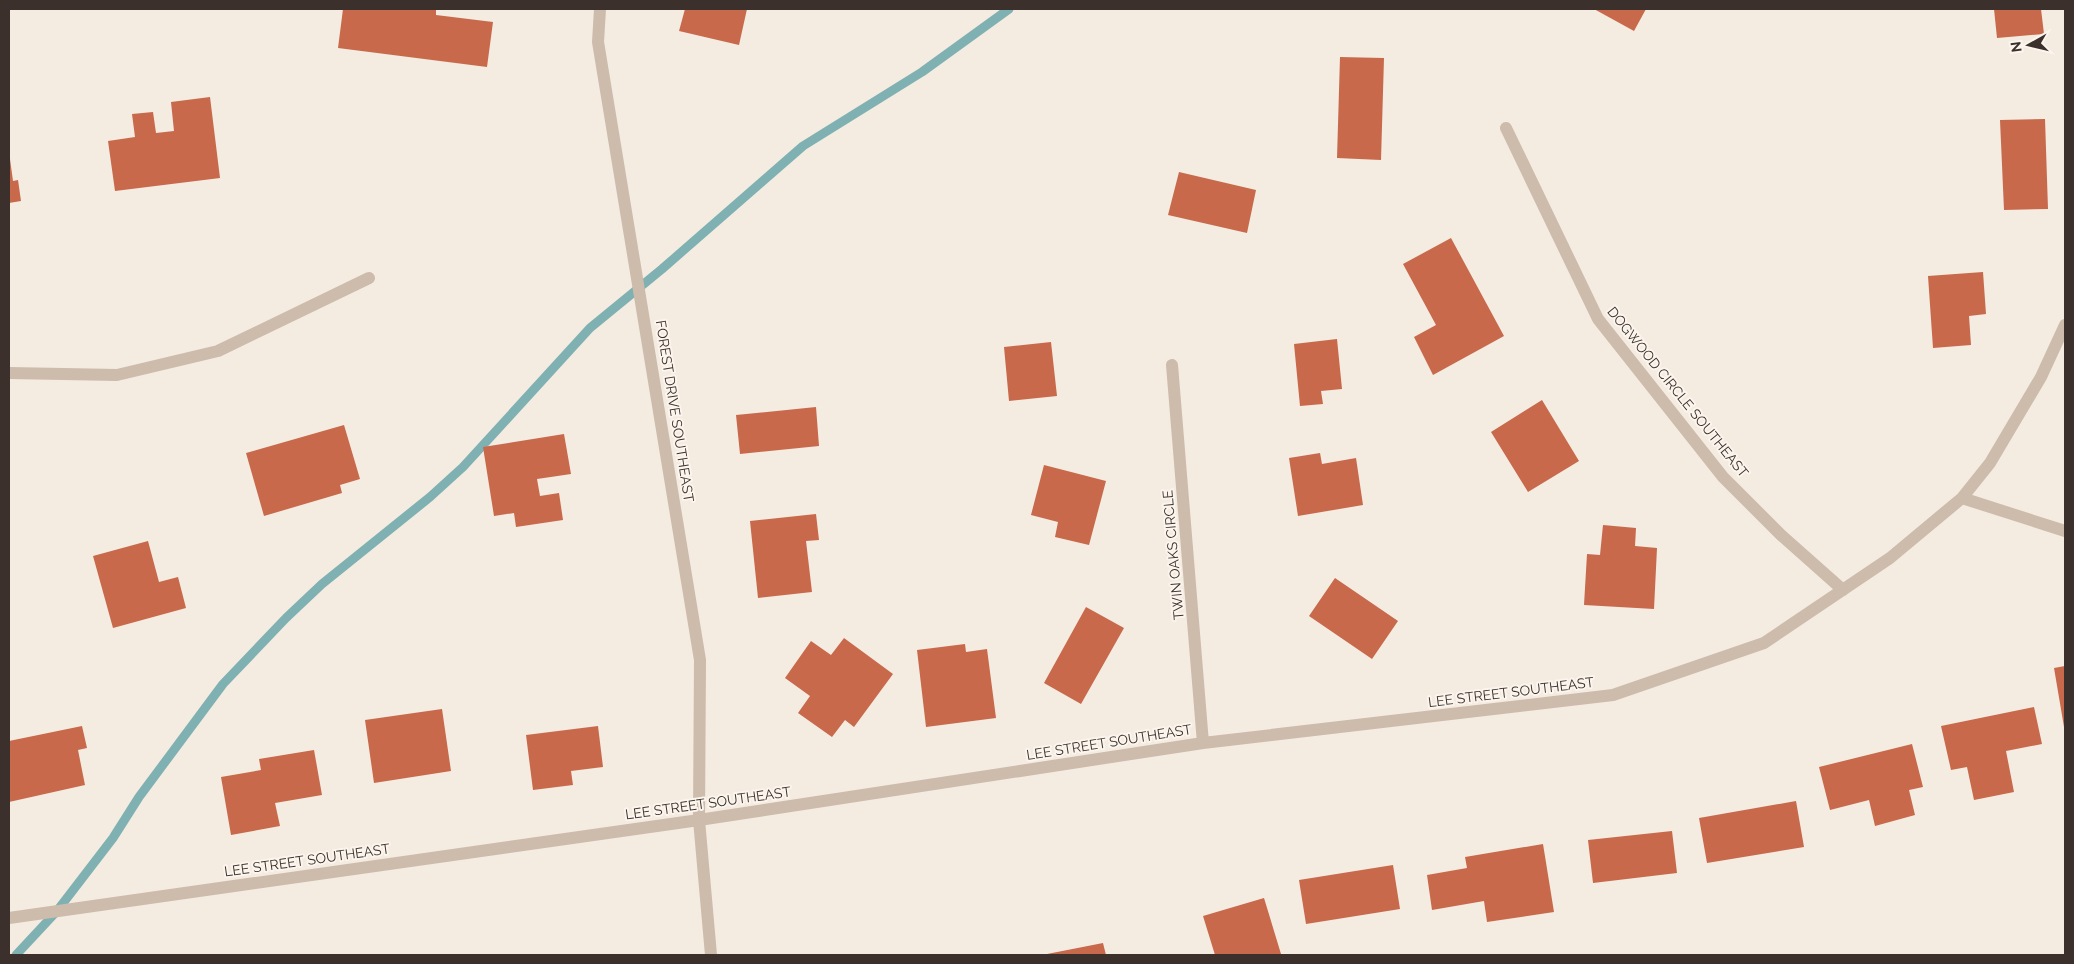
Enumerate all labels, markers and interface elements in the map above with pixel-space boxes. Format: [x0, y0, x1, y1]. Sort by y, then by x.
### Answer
north arrow [2004, 20, 2054, 70]
text: N [2007, 40, 2025, 53]
street label: DOGWOOD CIRCLE SOUTHEAST [1604, 304, 1752, 481]
street label: FOREST DRIVE SOUTHEAST [653, 319, 697, 504]
street label: TWIN OAKS CIRCLE [1159, 489, 1187, 621]
street label: LEE STREET SOUTHEAST [1427, 674, 1595, 710]
street label: LEE STREET SOUTHEAST [1025, 721, 1193, 763]
street label: LEE STREET SOUTHEAST [624, 783, 792, 823]
street label: LEE STREET SOUTHEAST [223, 840, 391, 880]

